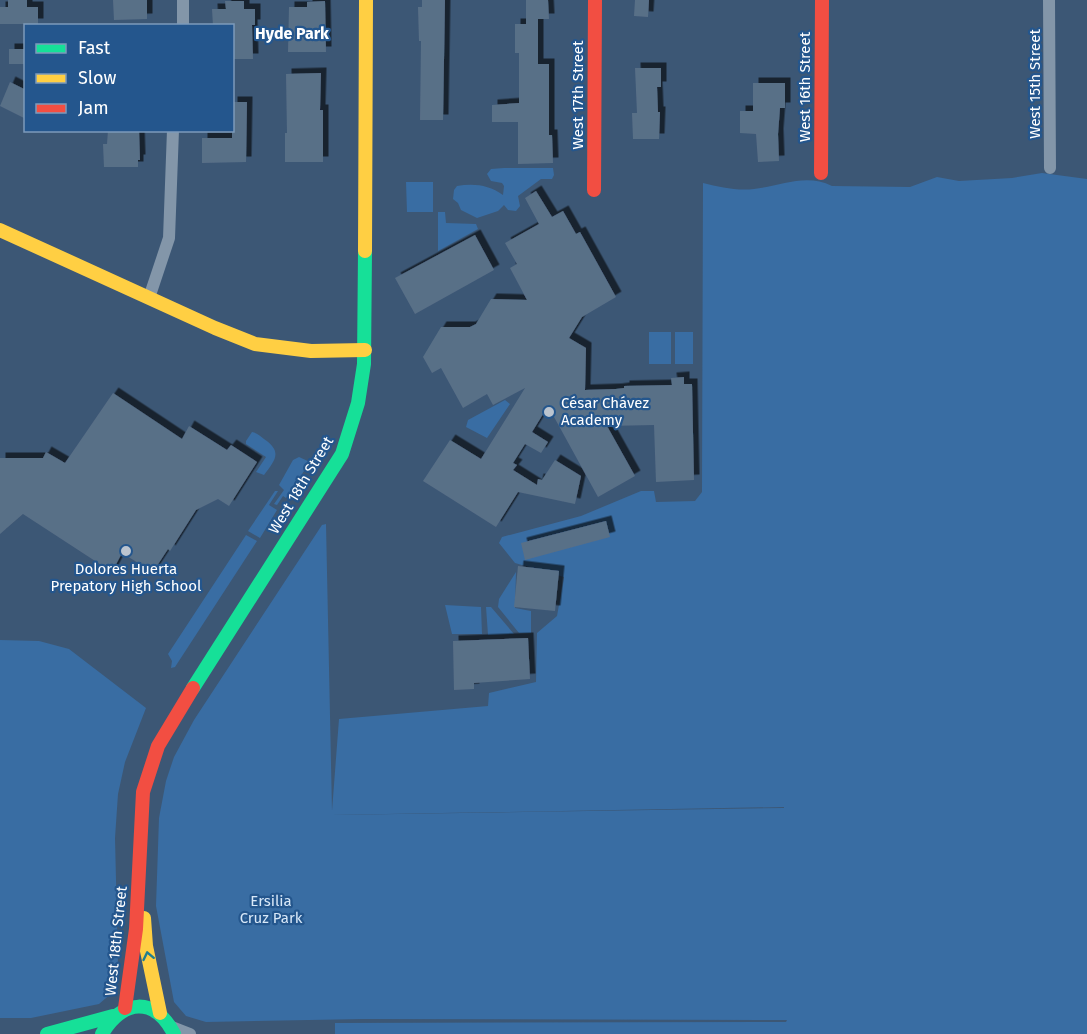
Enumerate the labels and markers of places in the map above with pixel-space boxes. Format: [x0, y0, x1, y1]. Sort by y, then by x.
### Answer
place label: César Chávez Academy [561, 394, 649, 429]
marker: César Chávez Academy [542, 405, 556, 419]
marker: Dolores Huerta Prepatory High School [119, 544, 133, 558]
place label: Dolores Huerta Prepatory High School [51, 560, 202, 595]

